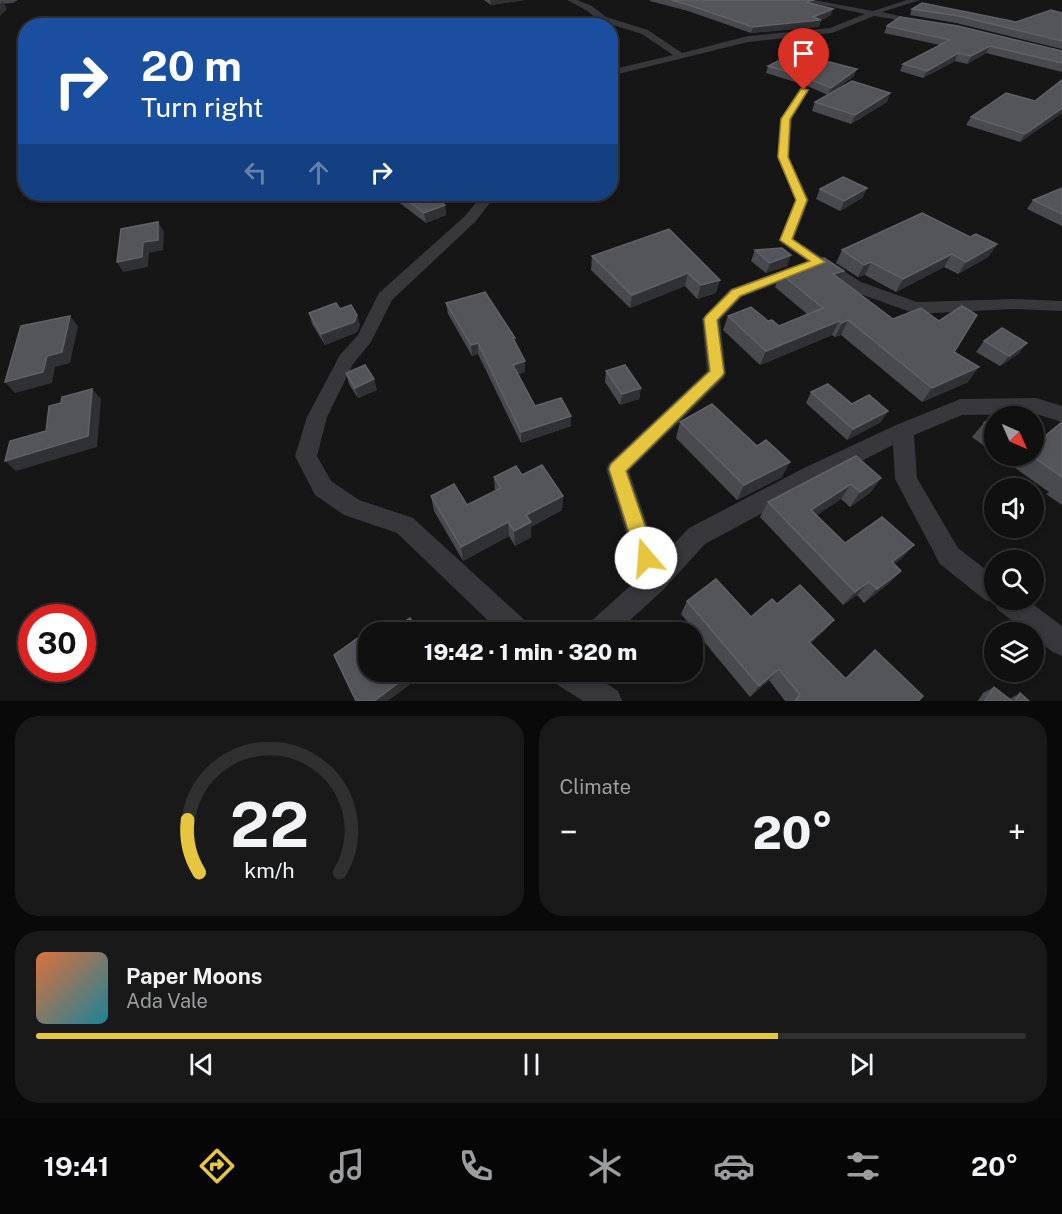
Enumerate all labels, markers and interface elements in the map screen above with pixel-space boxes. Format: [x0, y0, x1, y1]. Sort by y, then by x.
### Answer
pin [778, 28, 829, 90]
icon: arrive [787, 37, 820, 70]
text: 20 m [141, 41, 242, 90]
icon: right [42, 42, 120, 120]
text: Turn right [141, 91, 264, 123]
icon: left [239, 156, 272, 189]
icon: ahead [302, 156, 335, 189]
icon: right [365, 156, 398, 189]
north arrow [984, 406, 1044, 466]
map controls [984, 406, 1044, 682]
button: sound [984, 478, 1044, 538]
position arrow [614, 526, 678, 590]
button: search [984, 550, 1044, 610]
speed limit sign: 30 [18, 604, 96, 682]
button: layers [984, 622, 1044, 682]
text: 19:42 · 1 min · 320 m [424, 639, 637, 665]
text: Climate [560, 775, 631, 799]
text: 22 [230, 788, 309, 861]
text: 20° [752, 806, 833, 859]
text: − [560, 813, 578, 851]
text: + [1008, 813, 1026, 851]
text: km/h [244, 858, 294, 883]
text: Paper Moons [126, 963, 262, 989]
text: Ada Vale [126, 989, 208, 1013]
icon: previous [185, 1048, 218, 1081]
icon: pause [515, 1048, 548, 1081]
icon: next [845, 1048, 878, 1081]
icon: directions [196, 1145, 238, 1187]
icon: music [326, 1145, 368, 1187]
icon: phone [455, 1145, 497, 1187]
icon: climate [584, 1145, 626, 1187]
icon: car [713, 1145, 755, 1187]
icon: filters [842, 1145, 884, 1187]
text: 19:41 [44, 1150, 109, 1182]
text: 20° [971, 1150, 1018, 1182]

